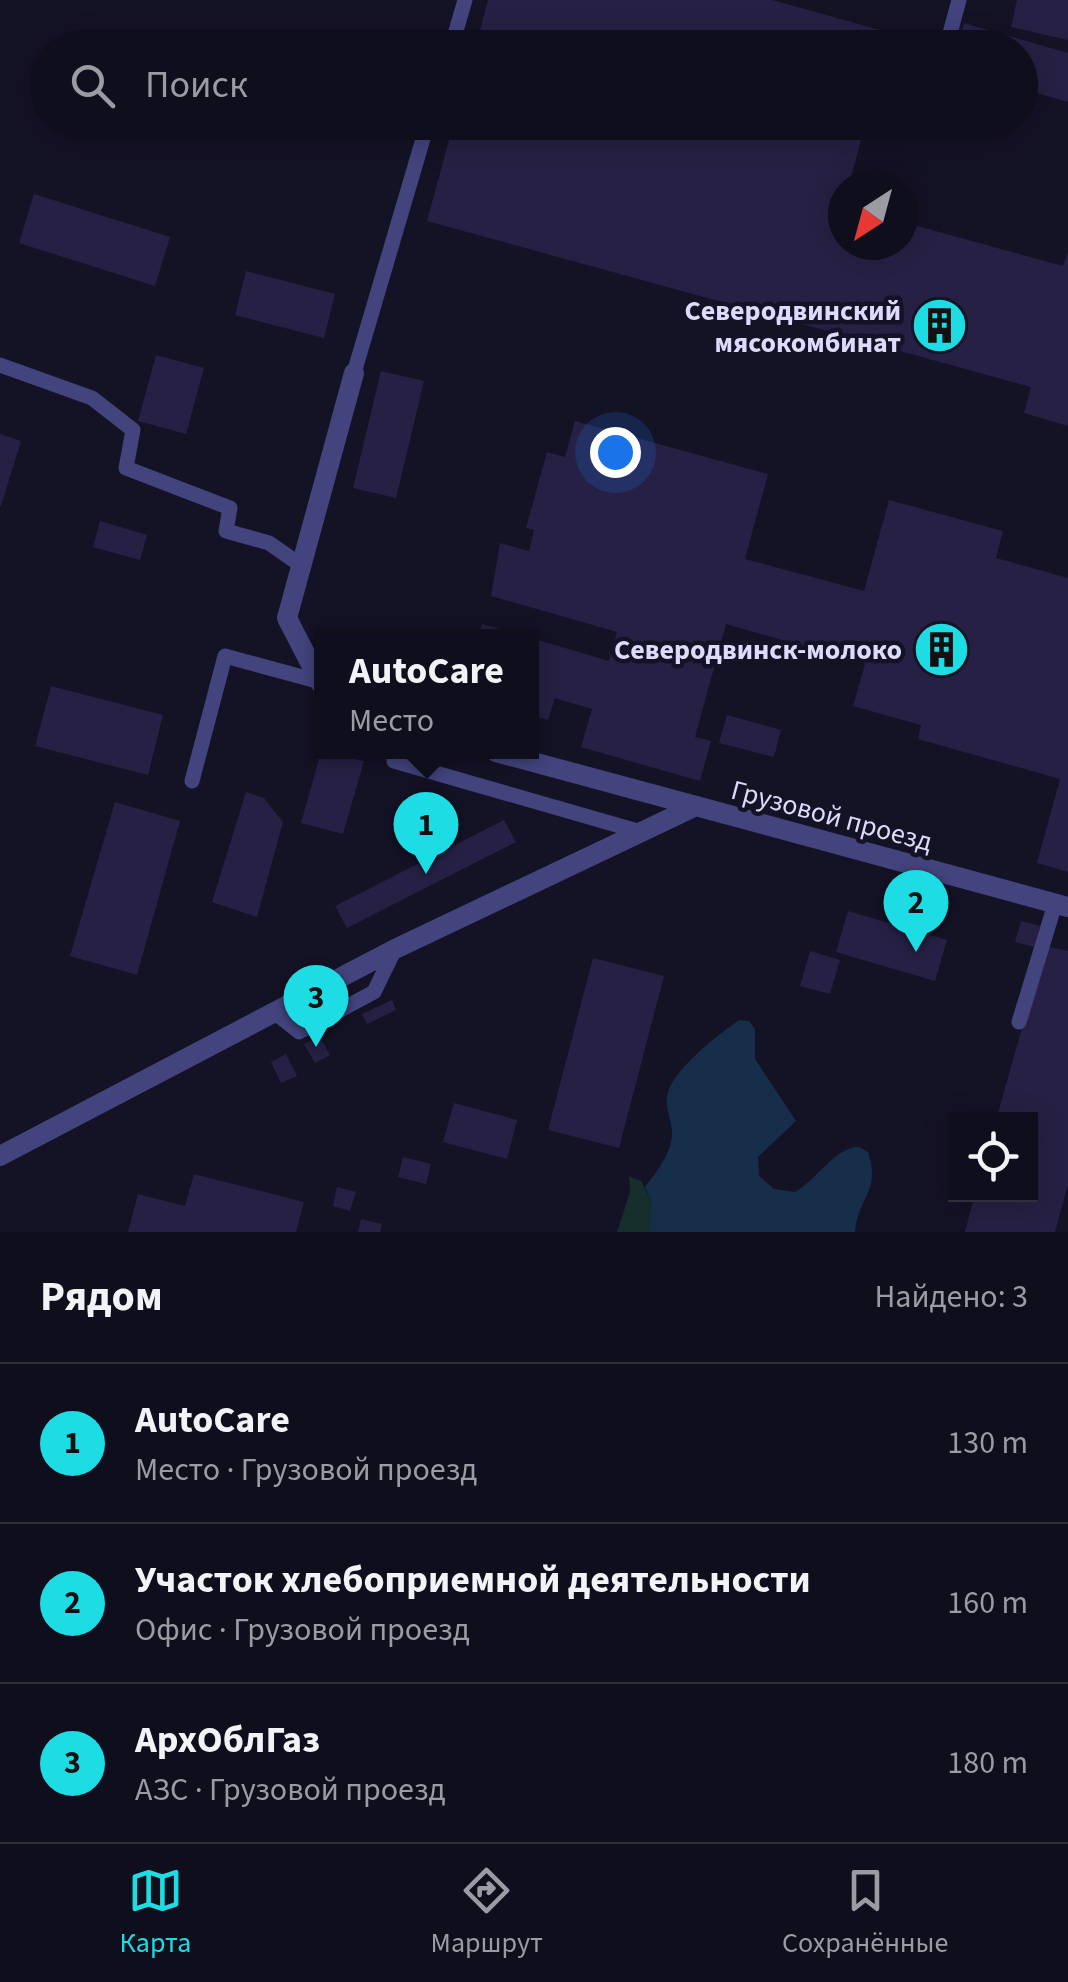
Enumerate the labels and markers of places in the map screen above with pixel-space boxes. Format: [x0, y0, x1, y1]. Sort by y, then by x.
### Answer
place label: Северодвинский мясокомбинат [685, 291, 901, 363]
building icon: Северодвинский мясокомбинат [910, 296, 970, 356]
building icon: Северодвинск-молоко [911, 619, 971, 679]
place label: Северодвинск-молоко [614, 630, 902, 670]
pin: 1 [394, 792, 458, 874]
pin: 2 [884, 870, 948, 952]
pin: 3 [284, 964, 348, 1047]

